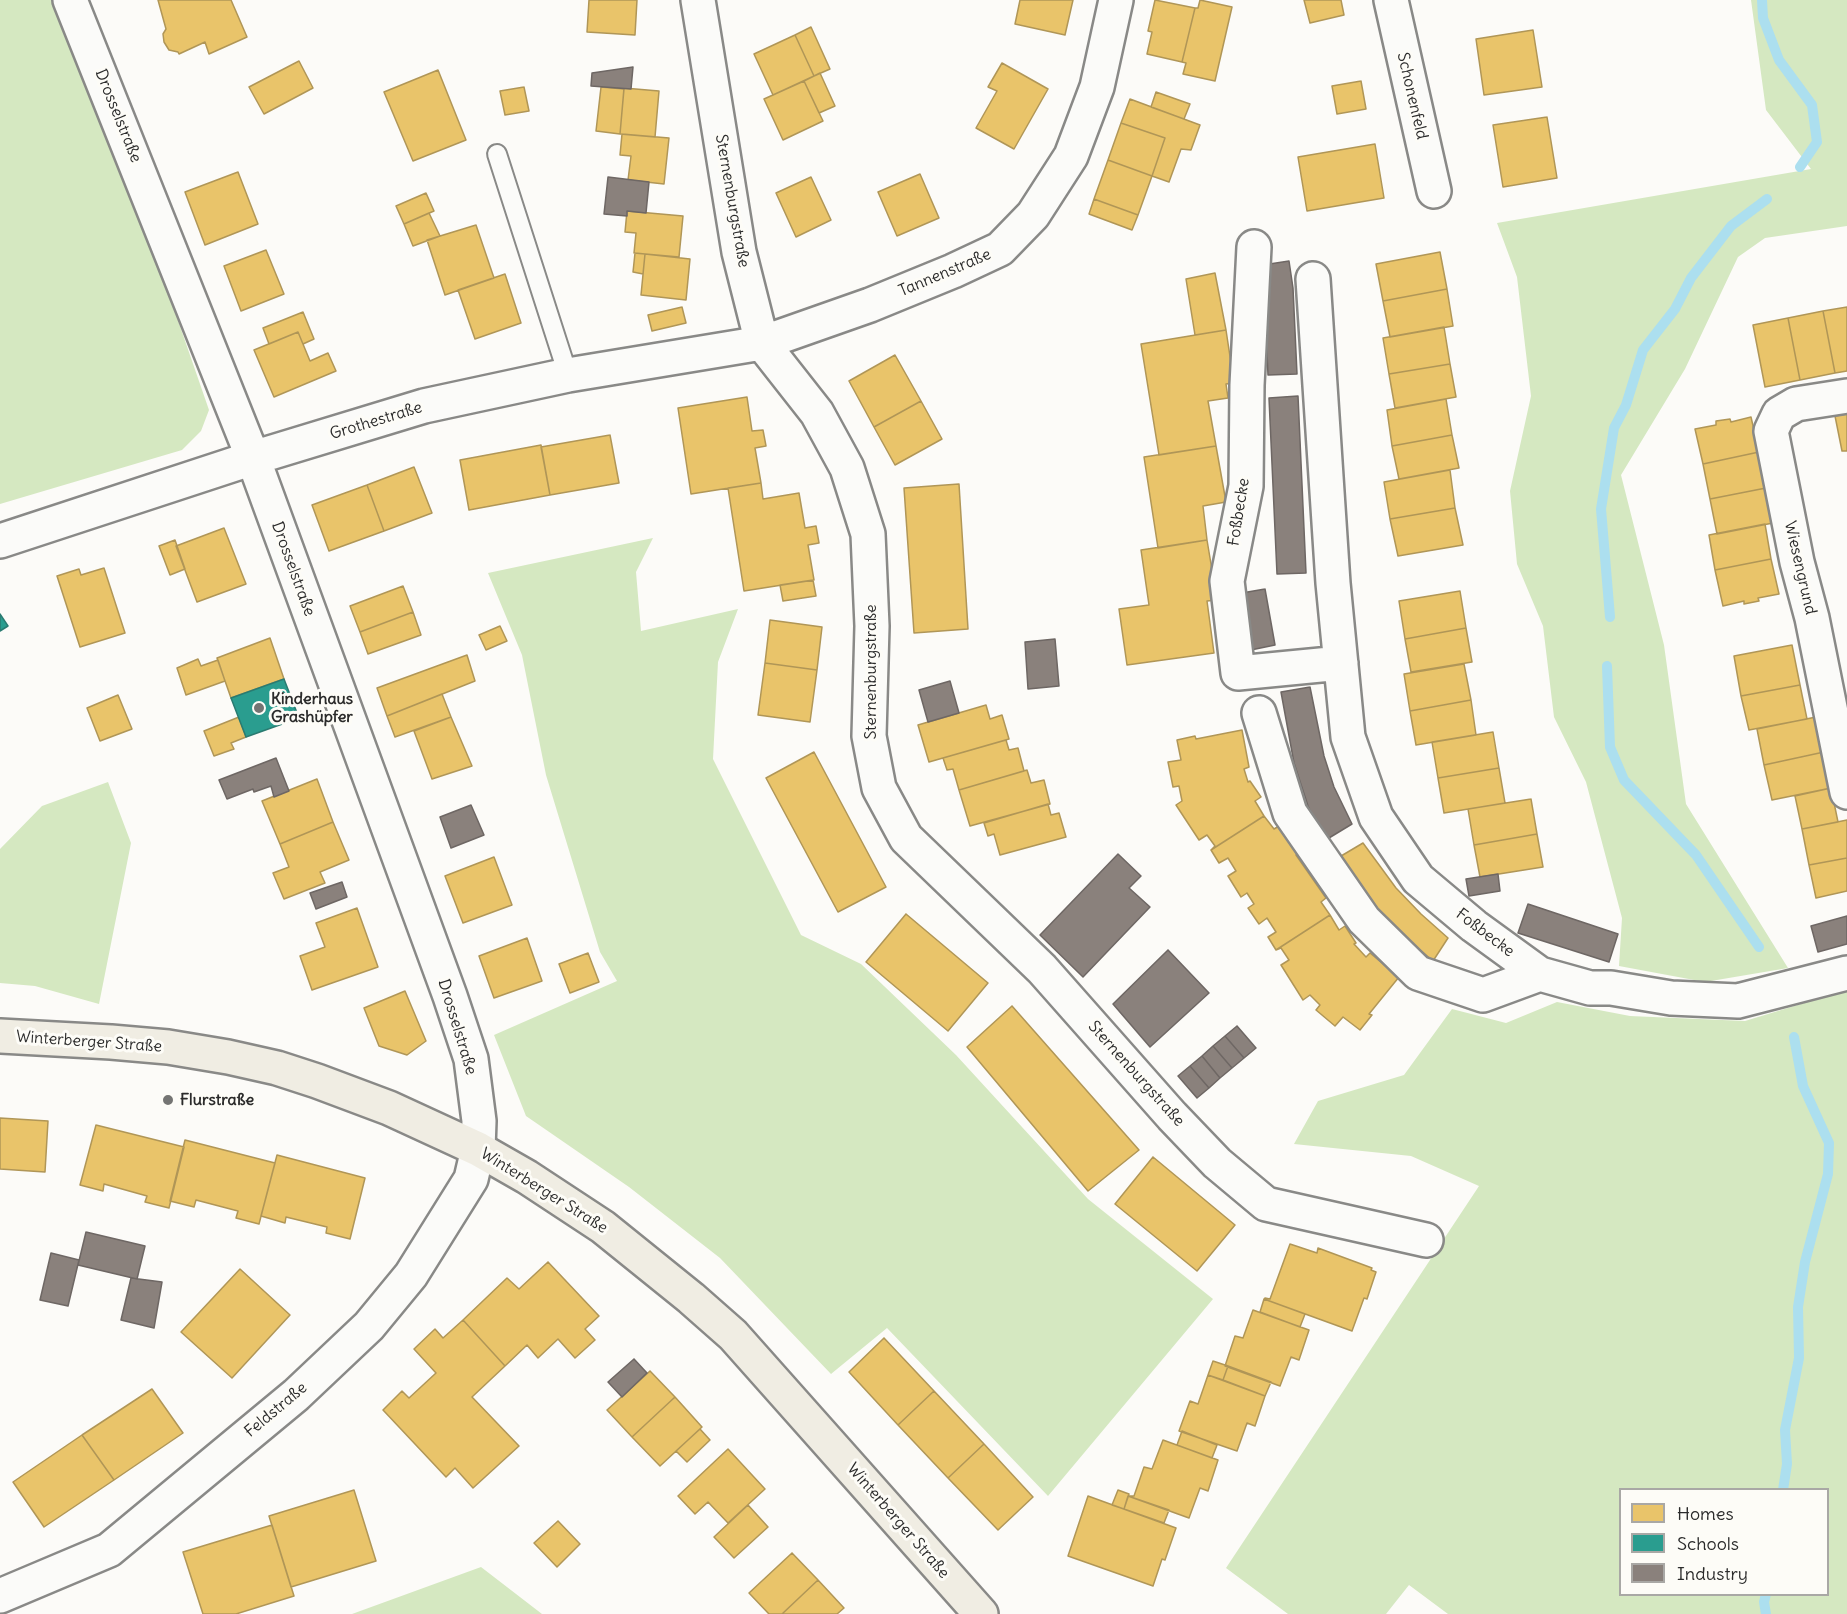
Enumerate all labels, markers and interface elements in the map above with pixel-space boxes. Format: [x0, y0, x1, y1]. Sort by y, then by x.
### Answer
street label: Schonenfeld [1393, 51, 1431, 141]
street label: Drosselstraße [91, 67, 145, 165]
street label: Sternenburgstraße [711, 133, 753, 269]
street label: Tannenstraße [896, 245, 994, 301]
street label: Grothestraße [328, 398, 424, 444]
street label: Foßbecke [1224, 477, 1254, 547]
street label: Drosselstraße [267, 519, 319, 619]
street label: Wiesengrund [1780, 519, 1820, 617]
street label: Sternenburgstraße [861, 604, 881, 740]
place label: Kinderhaus Grashüpfer [271, 689, 353, 727]
marker: Kinderhaus Grashüpfer [252, 701, 266, 715]
street label: Foßbecke [1452, 905, 1518, 961]
street label: Drosselstraße [433, 977, 481, 1077]
street label: Sternenburgstraße [1084, 1017, 1188, 1131]
street label: Winterberger Straße [15, 1027, 163, 1057]
place label: Flurstraße [180, 1090, 254, 1110]
marker: Flurstraße [161, 1093, 175, 1107]
street label: Winterberger Straße [477, 1144, 611, 1238]
street label: Feldstraße [241, 1378, 311, 1442]
street label: Winterberger Straße [843, 1460, 953, 1582]
legend [1619, 1488, 1829, 1596]
text: Homes [1677, 1502, 1734, 1525]
text: Schools [1677, 1532, 1739, 1555]
text: Industry [1677, 1562, 1748, 1585]

